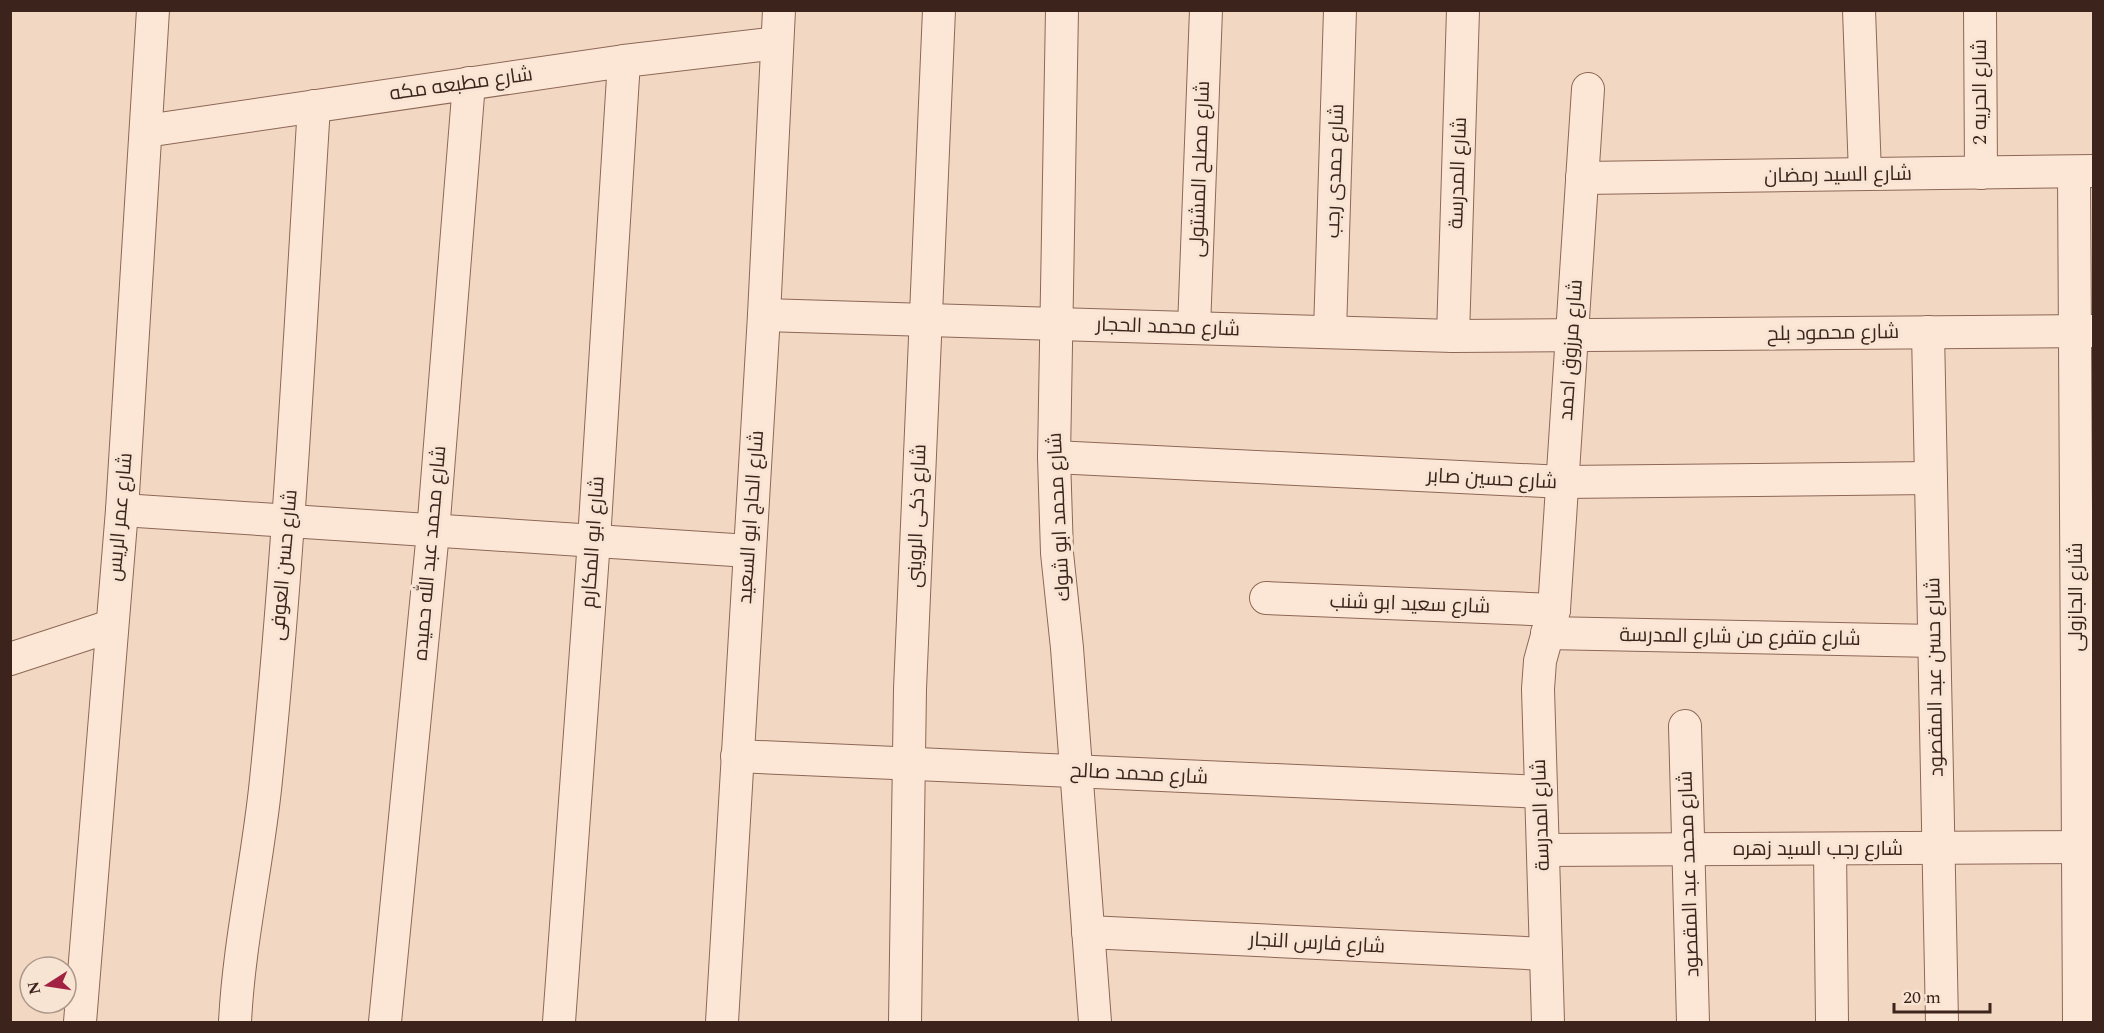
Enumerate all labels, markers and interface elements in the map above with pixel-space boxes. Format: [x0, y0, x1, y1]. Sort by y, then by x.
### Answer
street label: شارع الحريه 2 [1965, 39, 1995, 145]
street label: شارع مطبعه مكه [387, 59, 535, 109]
street label: شارع مصلح المشتولى [1182, 80, 1218, 258]
street label: شارع حمدى رجب [1318, 103, 1352, 239]
street label: شارع المدرسة [1441, 116, 1475, 230]
street label: شارع السيد رمضان [1764, 159, 1912, 191]
street label: شارع مرزوق احمد [1551, 278, 1591, 422]
street label: شارع محمد الحجار [1095, 309, 1240, 345]
street label: شارع محمود بلح [1767, 317, 1899, 349]
street label: شارع الحاج ابو السعيد [730, 429, 772, 605]
street label: شارع محمد ابو شوك [1040, 432, 1078, 602]
street label: شارع محمد عبد الله حميده [406, 444, 454, 662]
street label: شارع ذكى الروينى [899, 444, 935, 588]
street label: شارع عمر الريس [99, 452, 141, 582]
street label: شارع حسين صابر [1425, 461, 1558, 497]
street label: شارع ابو المكارم [573, 475, 613, 609]
street label: شارع حسن العوفى [262, 488, 306, 642]
street label: شارع الجازولى [2061, 542, 2091, 652]
street label: شارع حسن عبد المقصود [1918, 577, 1952, 777]
street label: شارع سعيد ابو شنب [1329, 586, 1491, 622]
street label: شارع متفرع من شارع المدرسة [1619, 620, 1861, 654]
street label: شارع محمد صالح [1069, 755, 1209, 793]
street label: شارع المدرسة [1524, 758, 1558, 872]
street label: شارع محمد عبد المقصود [1670, 770, 1708, 978]
street label: شارع رجب السيد زهره [1733, 834, 1903, 864]
street label: شارع فارس النجار [1247, 924, 1386, 962]
north arrow [18, 955, 78, 1015]
scale bar [1894, 976, 1990, 1014]
text: N [21, 979, 47, 997]
text: 20 m [1903, 984, 1941, 1011]

